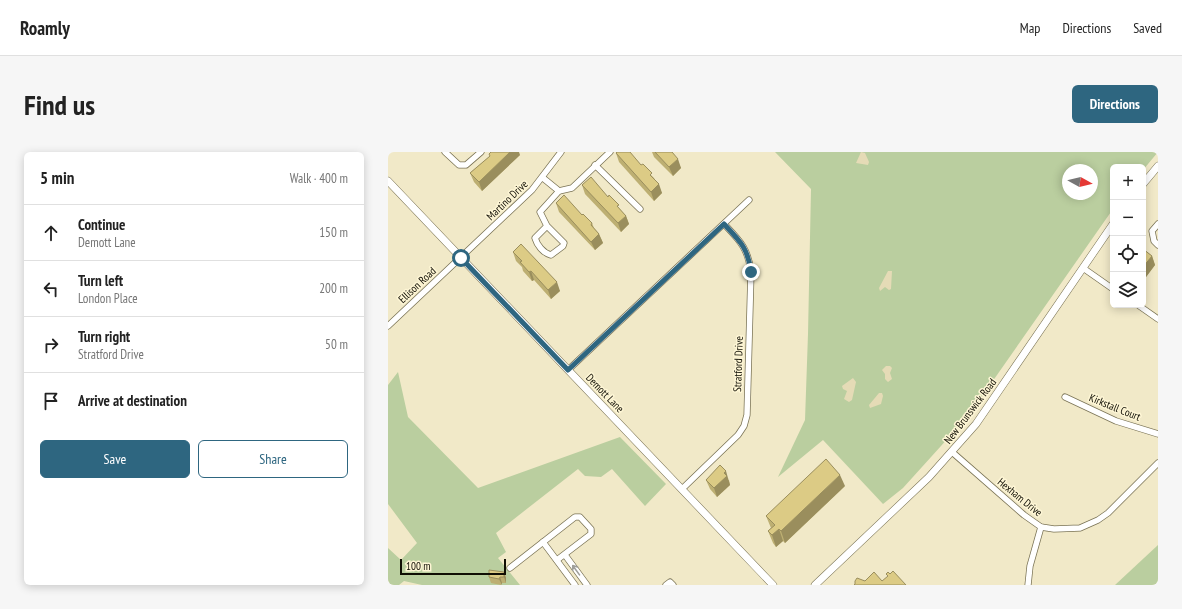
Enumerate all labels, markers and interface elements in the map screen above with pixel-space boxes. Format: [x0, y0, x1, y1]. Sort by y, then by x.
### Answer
text: Roamly [20, 16, 70, 40]
text: Map [1020, 19, 1040, 37]
text: Directions [1062, 19, 1111, 37]
text: Saved [1133, 19, 1162, 37]
button: Directions [1072, 85, 1158, 123]
text: Find us [24, 86, 95, 123]
north arrow [1062, 164, 1098, 200]
map controls [1110, 164, 1146, 308]
button: + [1110, 164, 1146, 200]
text: 5 min [40, 167, 74, 189]
text: Walk · 400 m [290, 170, 348, 187]
street label: Martino Drive [483, 177, 531, 223]
button: − [1110, 200, 1146, 236]
text: Continue [78, 215, 125, 234]
icon: ahead [40, 222, 62, 244]
text: 150 m [319, 224, 348, 241]
text: Demott Lane [78, 234, 136, 251]
button: locate [1110, 236, 1146, 272]
route start [452, 249, 470, 267]
route end [742, 263, 760, 281]
street label: Ellison Road [395, 264, 439, 306]
text: Turn left [78, 271, 123, 290]
button: layers [1110, 272, 1146, 308]
icon: left [40, 278, 62, 300]
text: 200 m [319, 280, 348, 297]
text: London Place [78, 290, 138, 307]
text: Turn right [78, 327, 130, 346]
icon: right [40, 334, 62, 356]
street label: Stratford Drive [730, 335, 746, 392]
text: 50 m [325, 336, 348, 353]
text: Stratford Drive [78, 346, 144, 363]
street label: Demott Lane [583, 371, 627, 416]
street label: New Brunswick Road [941, 375, 999, 447]
icon: arrive [40, 390, 62, 412]
street label: Kirkstall Court [1087, 390, 1143, 424]
text: Arrive at destination [78, 391, 187, 410]
button: Save [40, 440, 190, 478]
button: Share [198, 440, 348, 478]
street label: Hexham Drive [995, 475, 1046, 520]
scale bar [400, 557, 506, 576]
text: 100 m [406, 559, 430, 573]
one-way arrow [572, 564, 580, 575]

